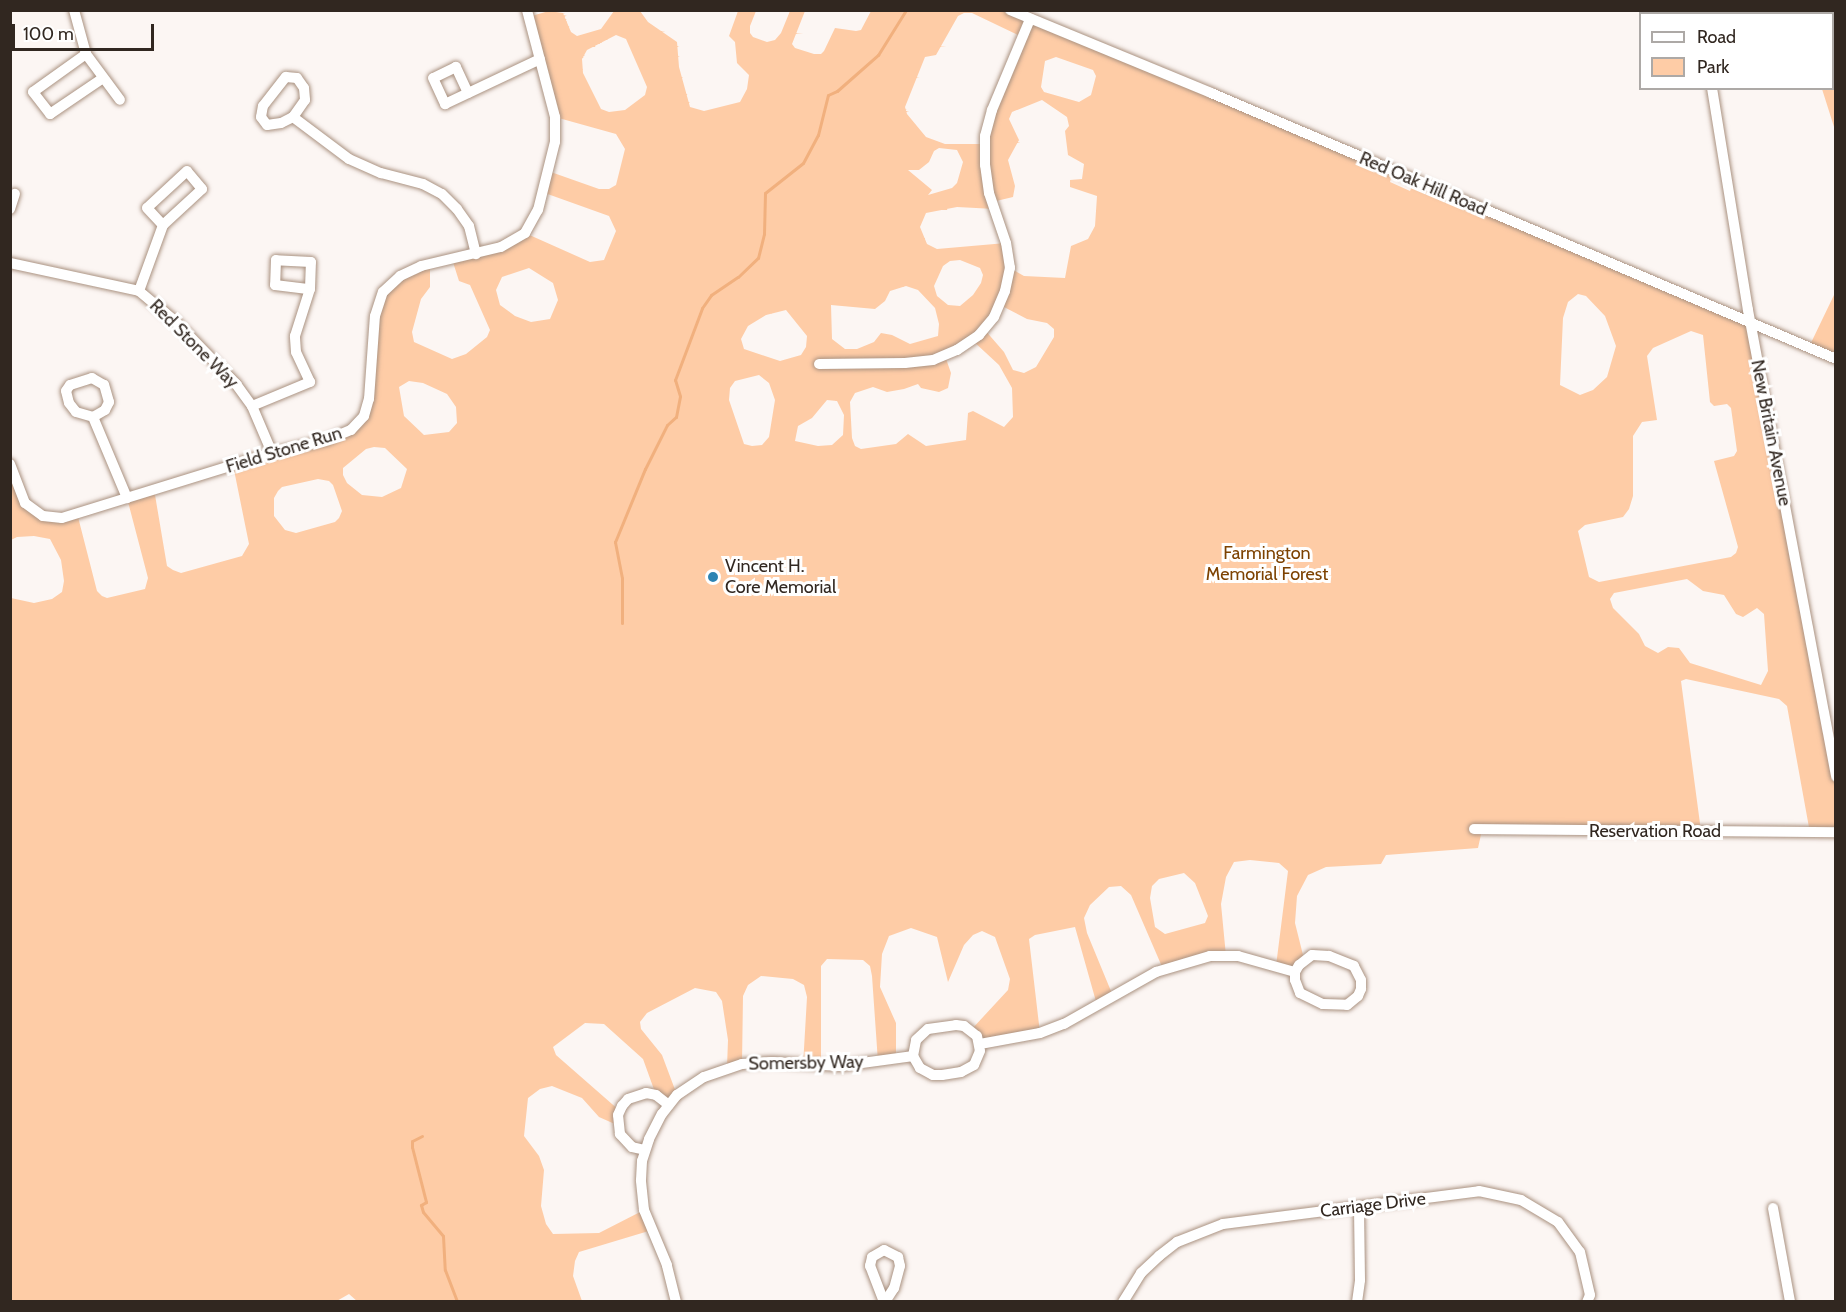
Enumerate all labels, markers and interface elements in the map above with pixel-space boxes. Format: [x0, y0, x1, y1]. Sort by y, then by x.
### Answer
scale bar [15, 12, 158, 50]
legend [1639, 12, 1834, 90]
text: 100 m [23, 23, 74, 45]
text: Road [1697, 26, 1736, 48]
text: Park [1697, 56, 1729, 78]
street label: Red Oak Hill Road [1356, 147, 1490, 221]
street label: Red Stone Way [145, 295, 243, 393]
street label: New Britain Avenue [1746, 358, 1796, 508]
street label: Field Stone Run [223, 422, 345, 478]
park label: Farmington Memorial Forest [1206, 543, 1328, 586]
place label: Vincent H. Core Memorial [725, 556, 836, 598]
marker: Vincent H. Core Memorial [706, 570, 720, 584]
street label: Reservation Road [1589, 820, 1721, 842]
street label: Somersby Way [748, 1051, 864, 1075]
street label: Carriage Drive [1319, 1188, 1427, 1222]

